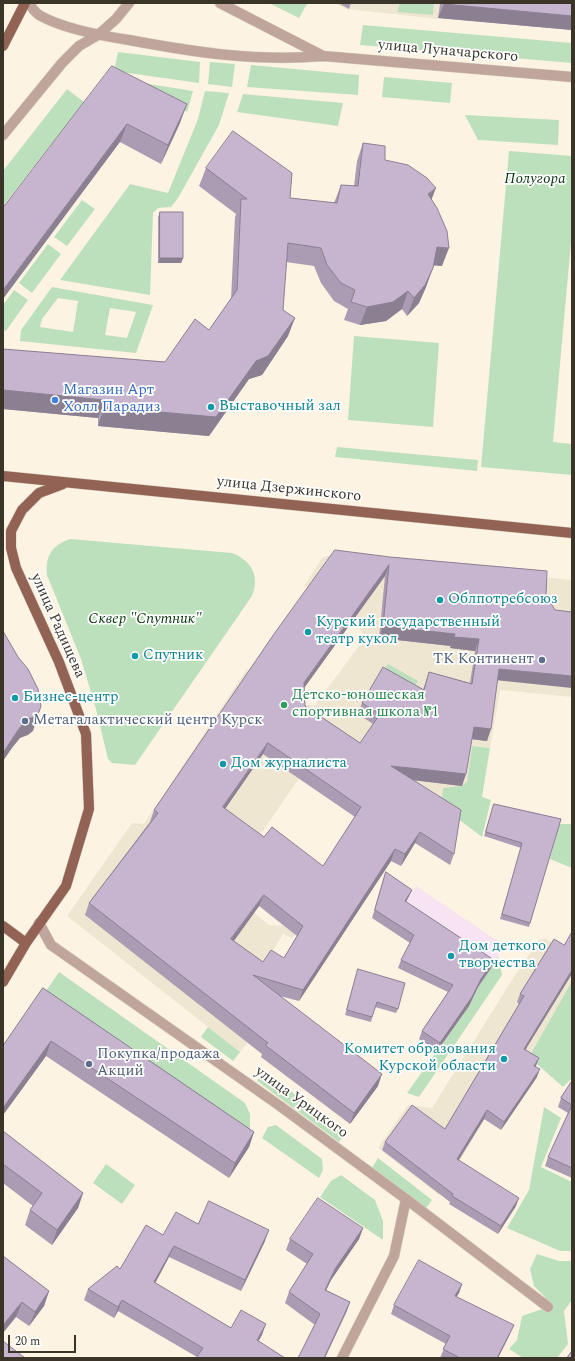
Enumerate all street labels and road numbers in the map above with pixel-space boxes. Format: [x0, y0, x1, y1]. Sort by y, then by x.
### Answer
street label: улица Луначарского [377, 37, 519, 67]
street label: улица Дзержинского [216, 473, 362, 507]
street label: улица Радищева [26, 571, 88, 681]
street label: улица Урицкого [251, 1063, 351, 1143]

